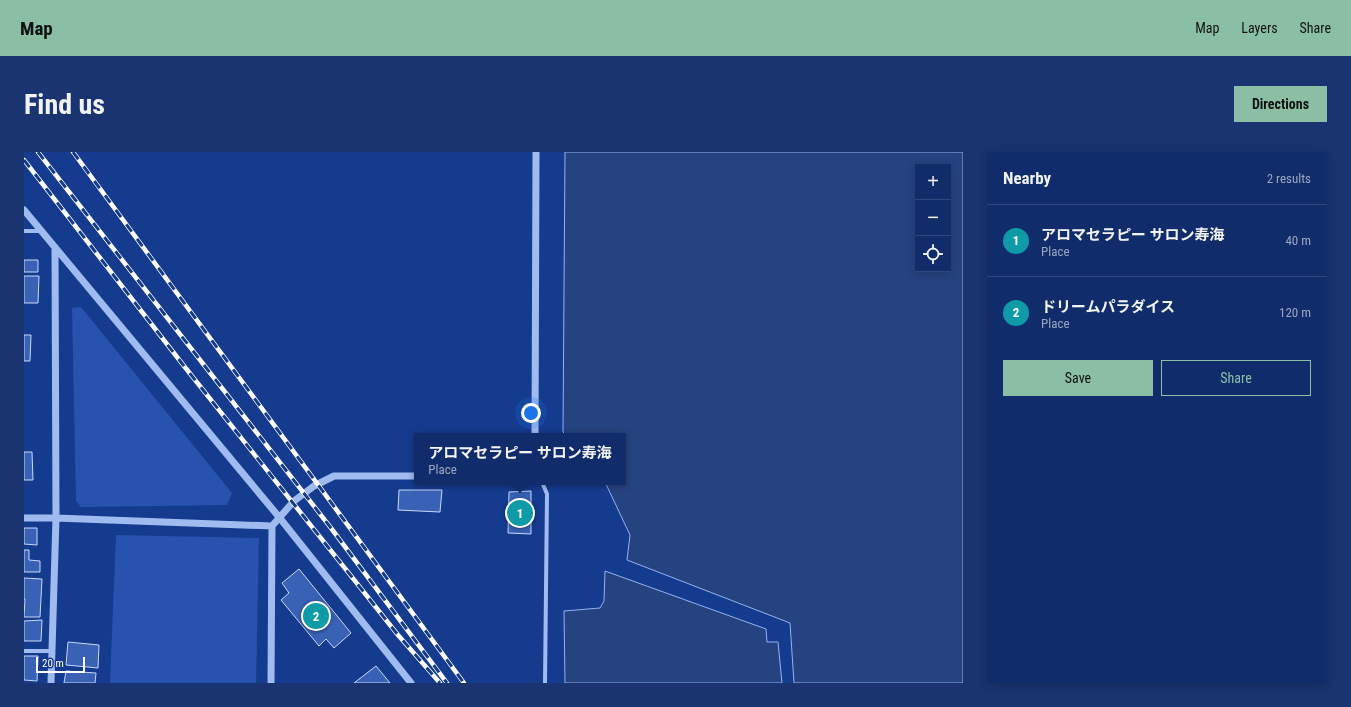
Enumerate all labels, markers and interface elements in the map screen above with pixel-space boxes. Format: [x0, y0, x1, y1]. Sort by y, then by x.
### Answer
text: Map [20, 17, 53, 40]
text: Map [1195, 20, 1219, 36]
text: Layers [1241, 20, 1278, 36]
text: Share [1300, 20, 1331, 36]
button: Directions [1234, 86, 1327, 122]
text: Find us [24, 88, 105, 121]
map controls [915, 164, 951, 272]
button: + [915, 164, 951, 200]
text: Nearby [1003, 168, 1051, 188]
text: 2 results [1267, 171, 1311, 186]
button: − [915, 200, 951, 236]
text: アロマセラピー サロン寿海 [1041, 226, 1224, 244]
text: 1 [1013, 233, 1019, 248]
text: 40 m [1285, 233, 1311, 248]
button: locate [915, 236, 951, 272]
text: Place [1041, 244, 1070, 259]
text: ドリームパラダイス [1041, 298, 1175, 316]
text: 2 [1013, 305, 1019, 320]
text: 120 m [1279, 305, 1311, 320]
text: Place [1041, 316, 1070, 331]
button: Save [1003, 360, 1153, 396]
button: Share [1161, 360, 1311, 396]
your location [521, 403, 541, 423]
popup [414, 433, 626, 485]
text: アロマセラピー サロン寿海 [428, 444, 612, 462]
text: Place [428, 462, 457, 477]
pin: 1 [507, 498, 533, 528]
pin: 2 [303, 601, 329, 631]
scale bar [36, 655, 85, 674]
text: 20 m [42, 657, 64, 670]

